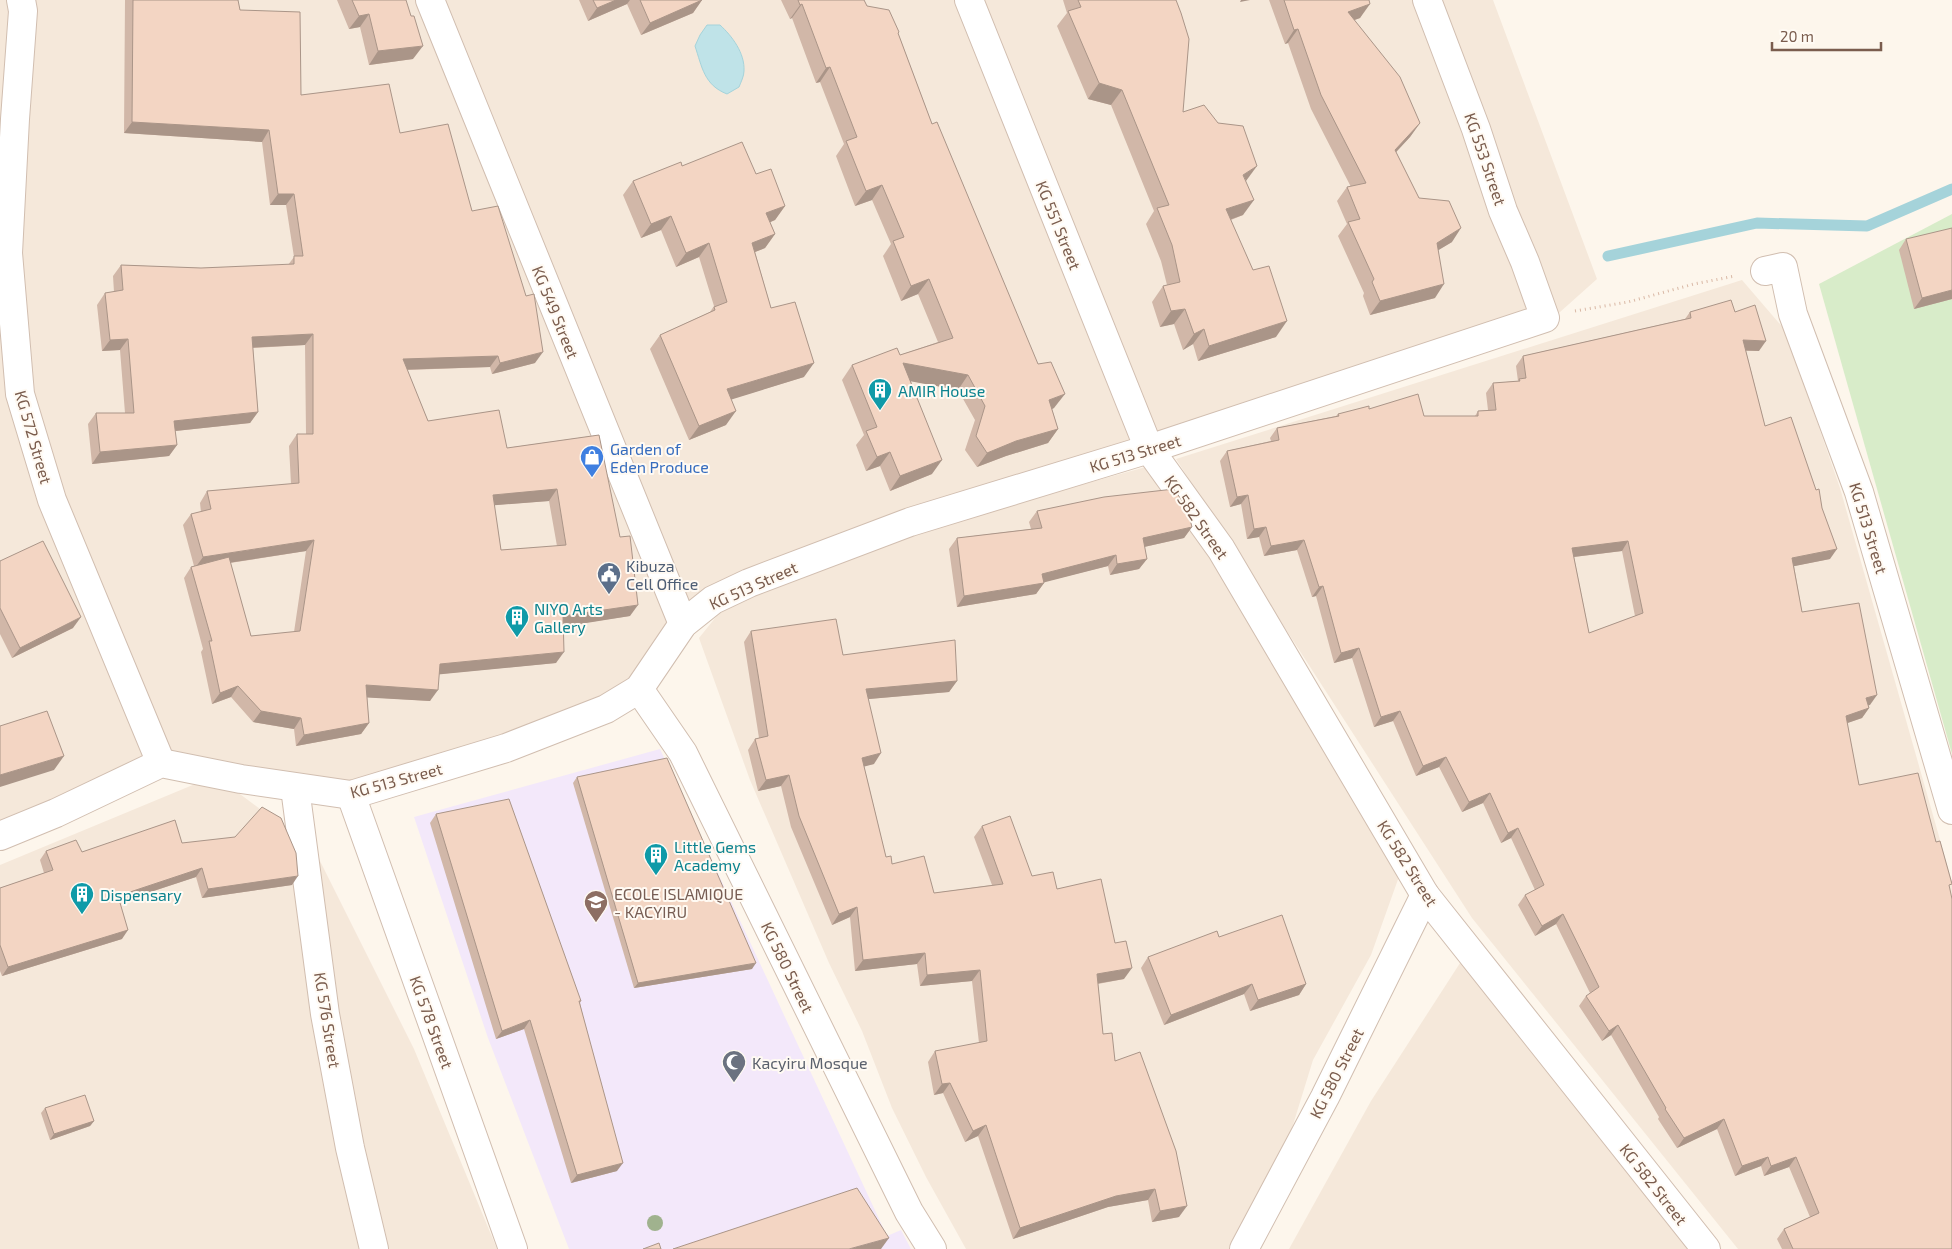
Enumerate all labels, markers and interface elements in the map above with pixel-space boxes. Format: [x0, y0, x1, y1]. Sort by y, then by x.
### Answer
scale bar [1772, 20, 1881, 52]
text: 20 m [1780, 27, 1814, 45]
street label: KG 553 Street [1461, 110, 1511, 208]
street label: KG 551 Street [1033, 178, 1085, 272]
street label: KG 549 Street [529, 263, 583, 361]
building icon: AMIR House [867, 377, 893, 411]
place label: AMIR House [898, 381, 985, 400]
street label: KG 572 Street [12, 388, 56, 486]
street label: KG 513 Street [1087, 430, 1183, 476]
place label: Garden of Eden Produce [610, 439, 709, 476]
shop icon: Garden of Eden Produce [579, 444, 605, 478]
street label: KG 582 Street [1161, 471, 1233, 563]
street label: KG 513 Street [1846, 480, 1892, 576]
place label: Kibuza Cell Office [626, 556, 698, 593]
street label: KG 513 Street [706, 557, 800, 613]
public building icon: Kibuza Cell Office [596, 561, 622, 595]
place label: NIYO Arts Gallery [534, 599, 603, 636]
building icon: NIYO Arts Gallery [504, 604, 530, 638]
street label: KG 513 Street [348, 759, 444, 801]
street label: KG 582 Street [1374, 816, 1442, 910]
place label: Little Gems Academy [674, 837, 756, 874]
building icon: Little Gems Academy [643, 842, 669, 876]
building icon: Dispensary [69, 881, 95, 915]
place label: ECOLE ISLAMIQUE - KACYIRU [614, 884, 743, 921]
place label: Dispensary [100, 885, 182, 904]
school or university icon: ECOLE ISLAMIQUE - KACYIRU [583, 889, 609, 923]
street label: KG 580 Street [758, 918, 818, 1016]
street label: KG 576 Street [311, 971, 345, 1069]
street label: KG 578 Street [406, 973, 458, 1071]
street label: KG 580 Street [1305, 1025, 1367, 1121]
mosque icon: Kacyiru Mosque [721, 1049, 747, 1083]
place label: Kacyiru Mosque [752, 1053, 868, 1072]
street label: KG 582 Street [1616, 1140, 1692, 1228]

